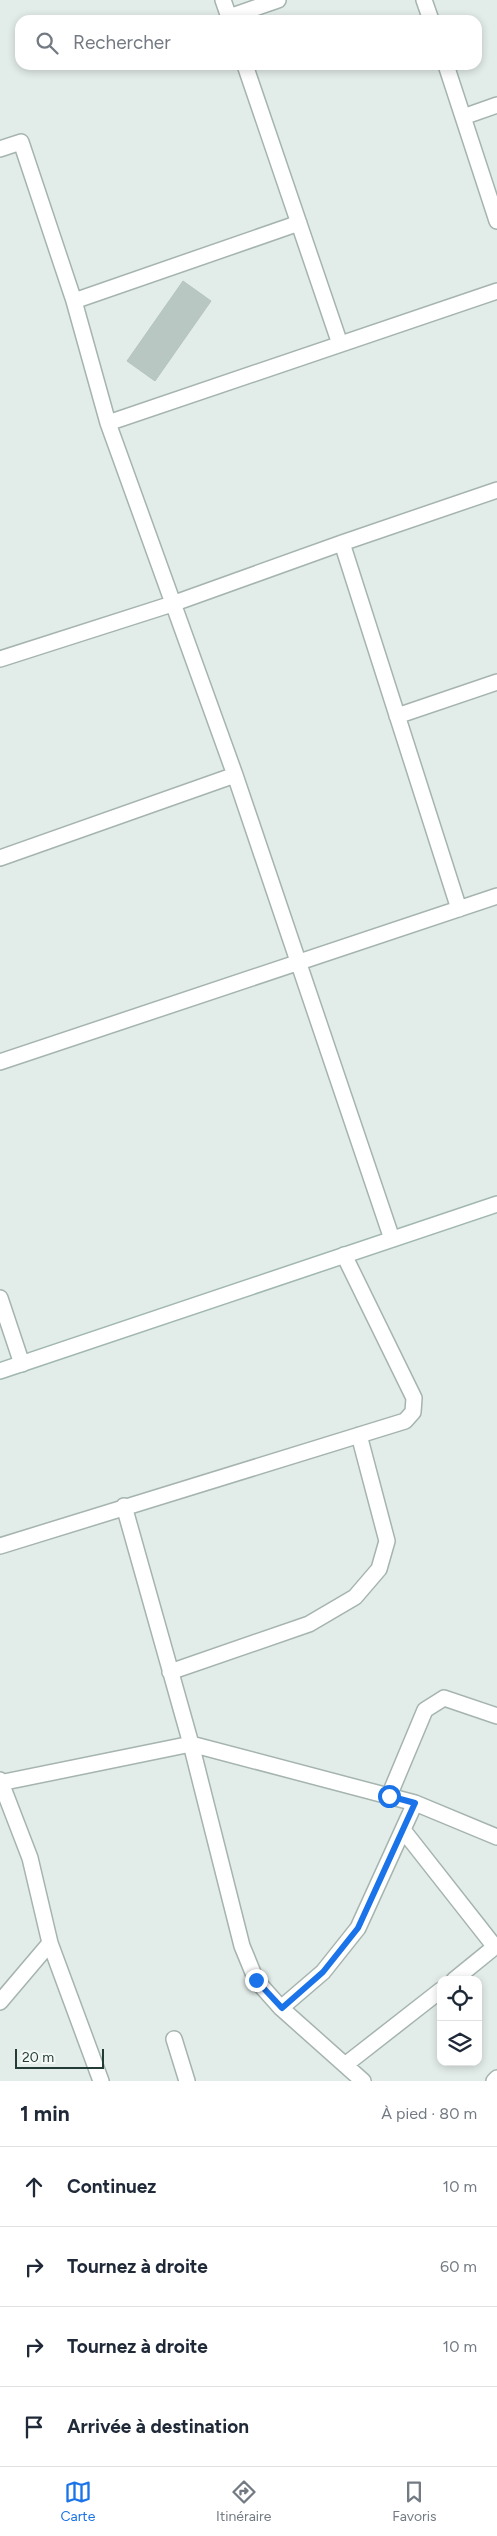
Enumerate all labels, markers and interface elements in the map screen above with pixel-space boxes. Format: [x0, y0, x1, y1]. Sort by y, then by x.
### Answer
search box [15, 15, 482, 70]
icon: search [33, 29, 61, 57]
text: Rechercher [73, 31, 171, 54]
route start [378, 1785, 401, 1808]
route end [245, 1969, 268, 1992]
map controls [437, 1976, 482, 2066]
button: locate [437, 1976, 482, 2021]
button: layers [437, 2021, 482, 2066]
scale bar [15, 2046, 104, 2069]
text: 20 m [22, 2049, 54, 2066]
text: 1 min [20, 2101, 70, 2126]
text: À pied · 80 m [381, 2104, 477, 2123]
icon: ahead [20, 2173, 48, 2201]
text: Continuez [67, 2175, 156, 2198]
text: 10 m [443, 2177, 477, 2196]
icon: right [20, 2253, 48, 2281]
text: Tournez à droite [67, 2255, 208, 2278]
text: 60 m [440, 2257, 477, 2276]
icon: right [20, 2333, 48, 2361]
text: Tournez à droite [67, 2335, 208, 2358]
text: 10 m [443, 2337, 477, 2356]
icon: arrive [20, 2413, 48, 2441]
text: Arrivée à destination [67, 2415, 249, 2438]
tab: Carte [60, 2478, 95, 2525]
tab: Itinéraire [216, 2478, 271, 2525]
tab: Favoris [392, 2478, 437, 2525]

